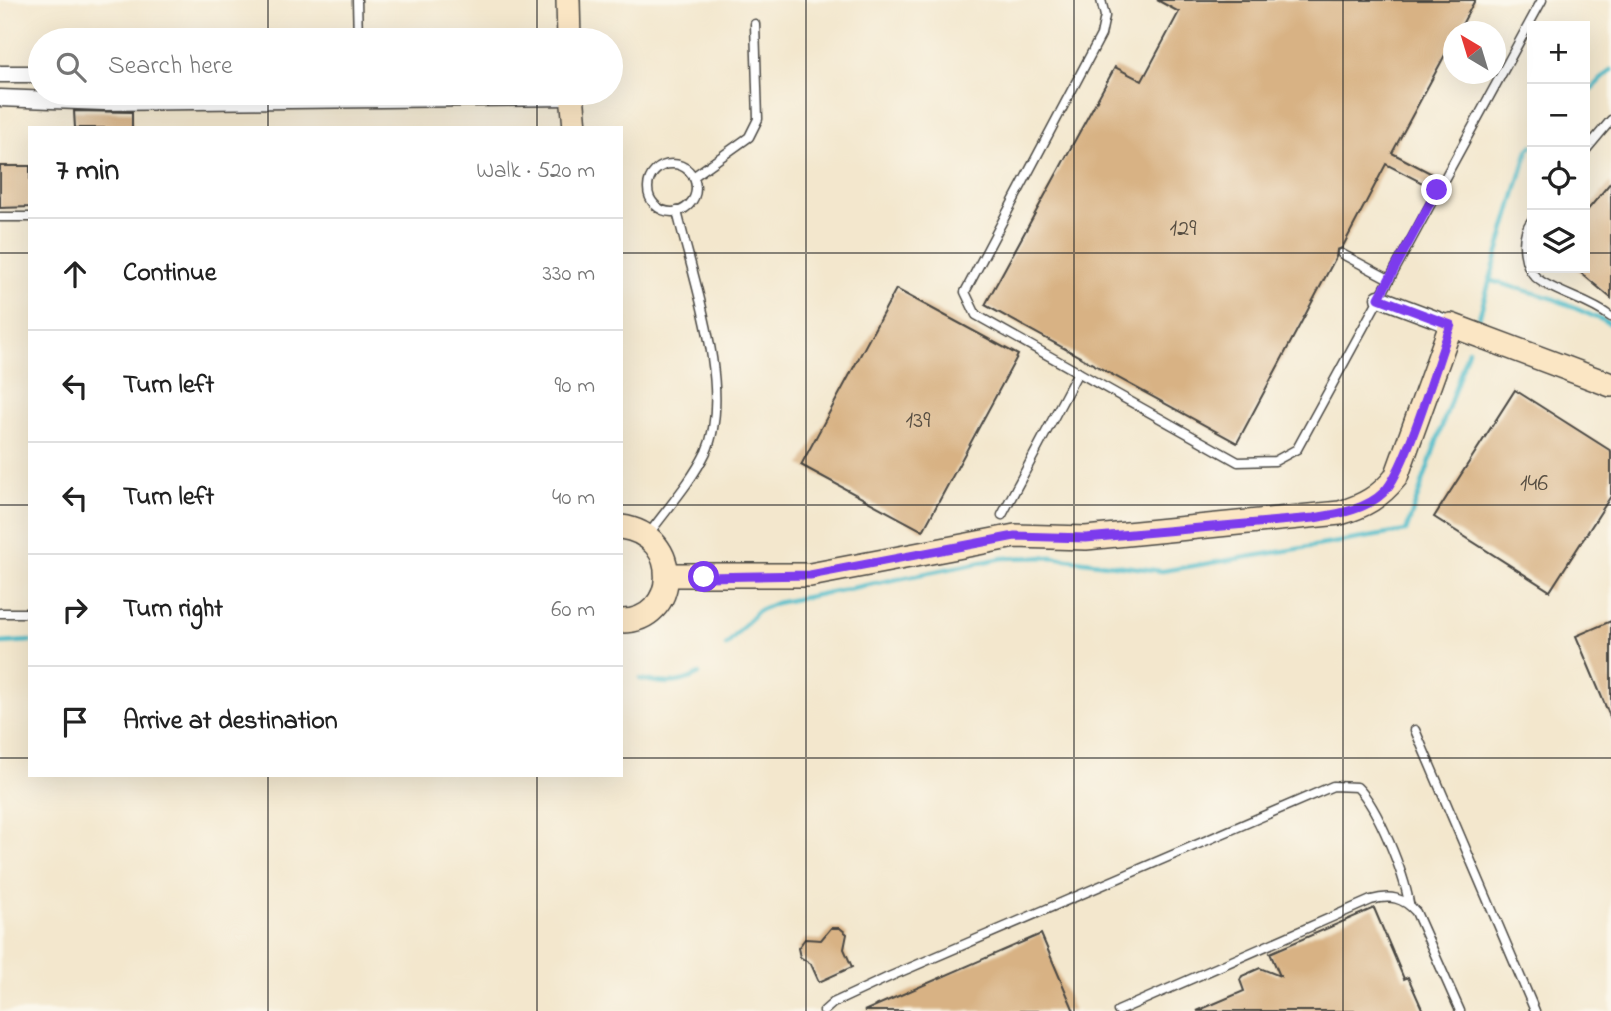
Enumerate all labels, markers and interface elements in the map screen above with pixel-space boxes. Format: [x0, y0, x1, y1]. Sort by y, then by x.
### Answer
north arrow [1443, 21, 1506, 84]
map controls [1527, 21, 1590, 273]
button: + [1527, 21, 1590, 84]
search box [28, 28, 623, 105]
icon: search [52, 48, 90, 86]
text: Search here [108, 48, 233, 86]
button: − [1527, 84, 1590, 147]
button: locate [1527, 147, 1590, 210]
text: 7 min [56, 150, 119, 194]
text: Walk · 520 m [476, 155, 595, 188]
route end [1421, 174, 1452, 205]
button: layers [1527, 210, 1590, 273]
house number: 129 [1170, 212, 1197, 247]
icon: ahead [56, 255, 94, 293]
text: Continue [123, 255, 216, 293]
text: 330 m [542, 258, 595, 291]
icon: left [56, 367, 94, 405]
text: Turn left [123, 367, 214, 405]
text: 90 m [555, 370, 595, 403]
house number: 139 [906, 404, 931, 439]
house number: 146 [1520, 467, 1548, 502]
icon: left [56, 479, 94, 517]
text: Turn left [123, 479, 214, 517]
text: 40 m [552, 482, 595, 515]
route start [688, 561, 719, 592]
icon: right [56, 591, 94, 629]
text: Turn right [123, 591, 223, 629]
text: 60 m [551, 594, 595, 627]
icon: arrive [56, 703, 94, 741]
text: Arrive at destination [123, 703, 338, 741]

